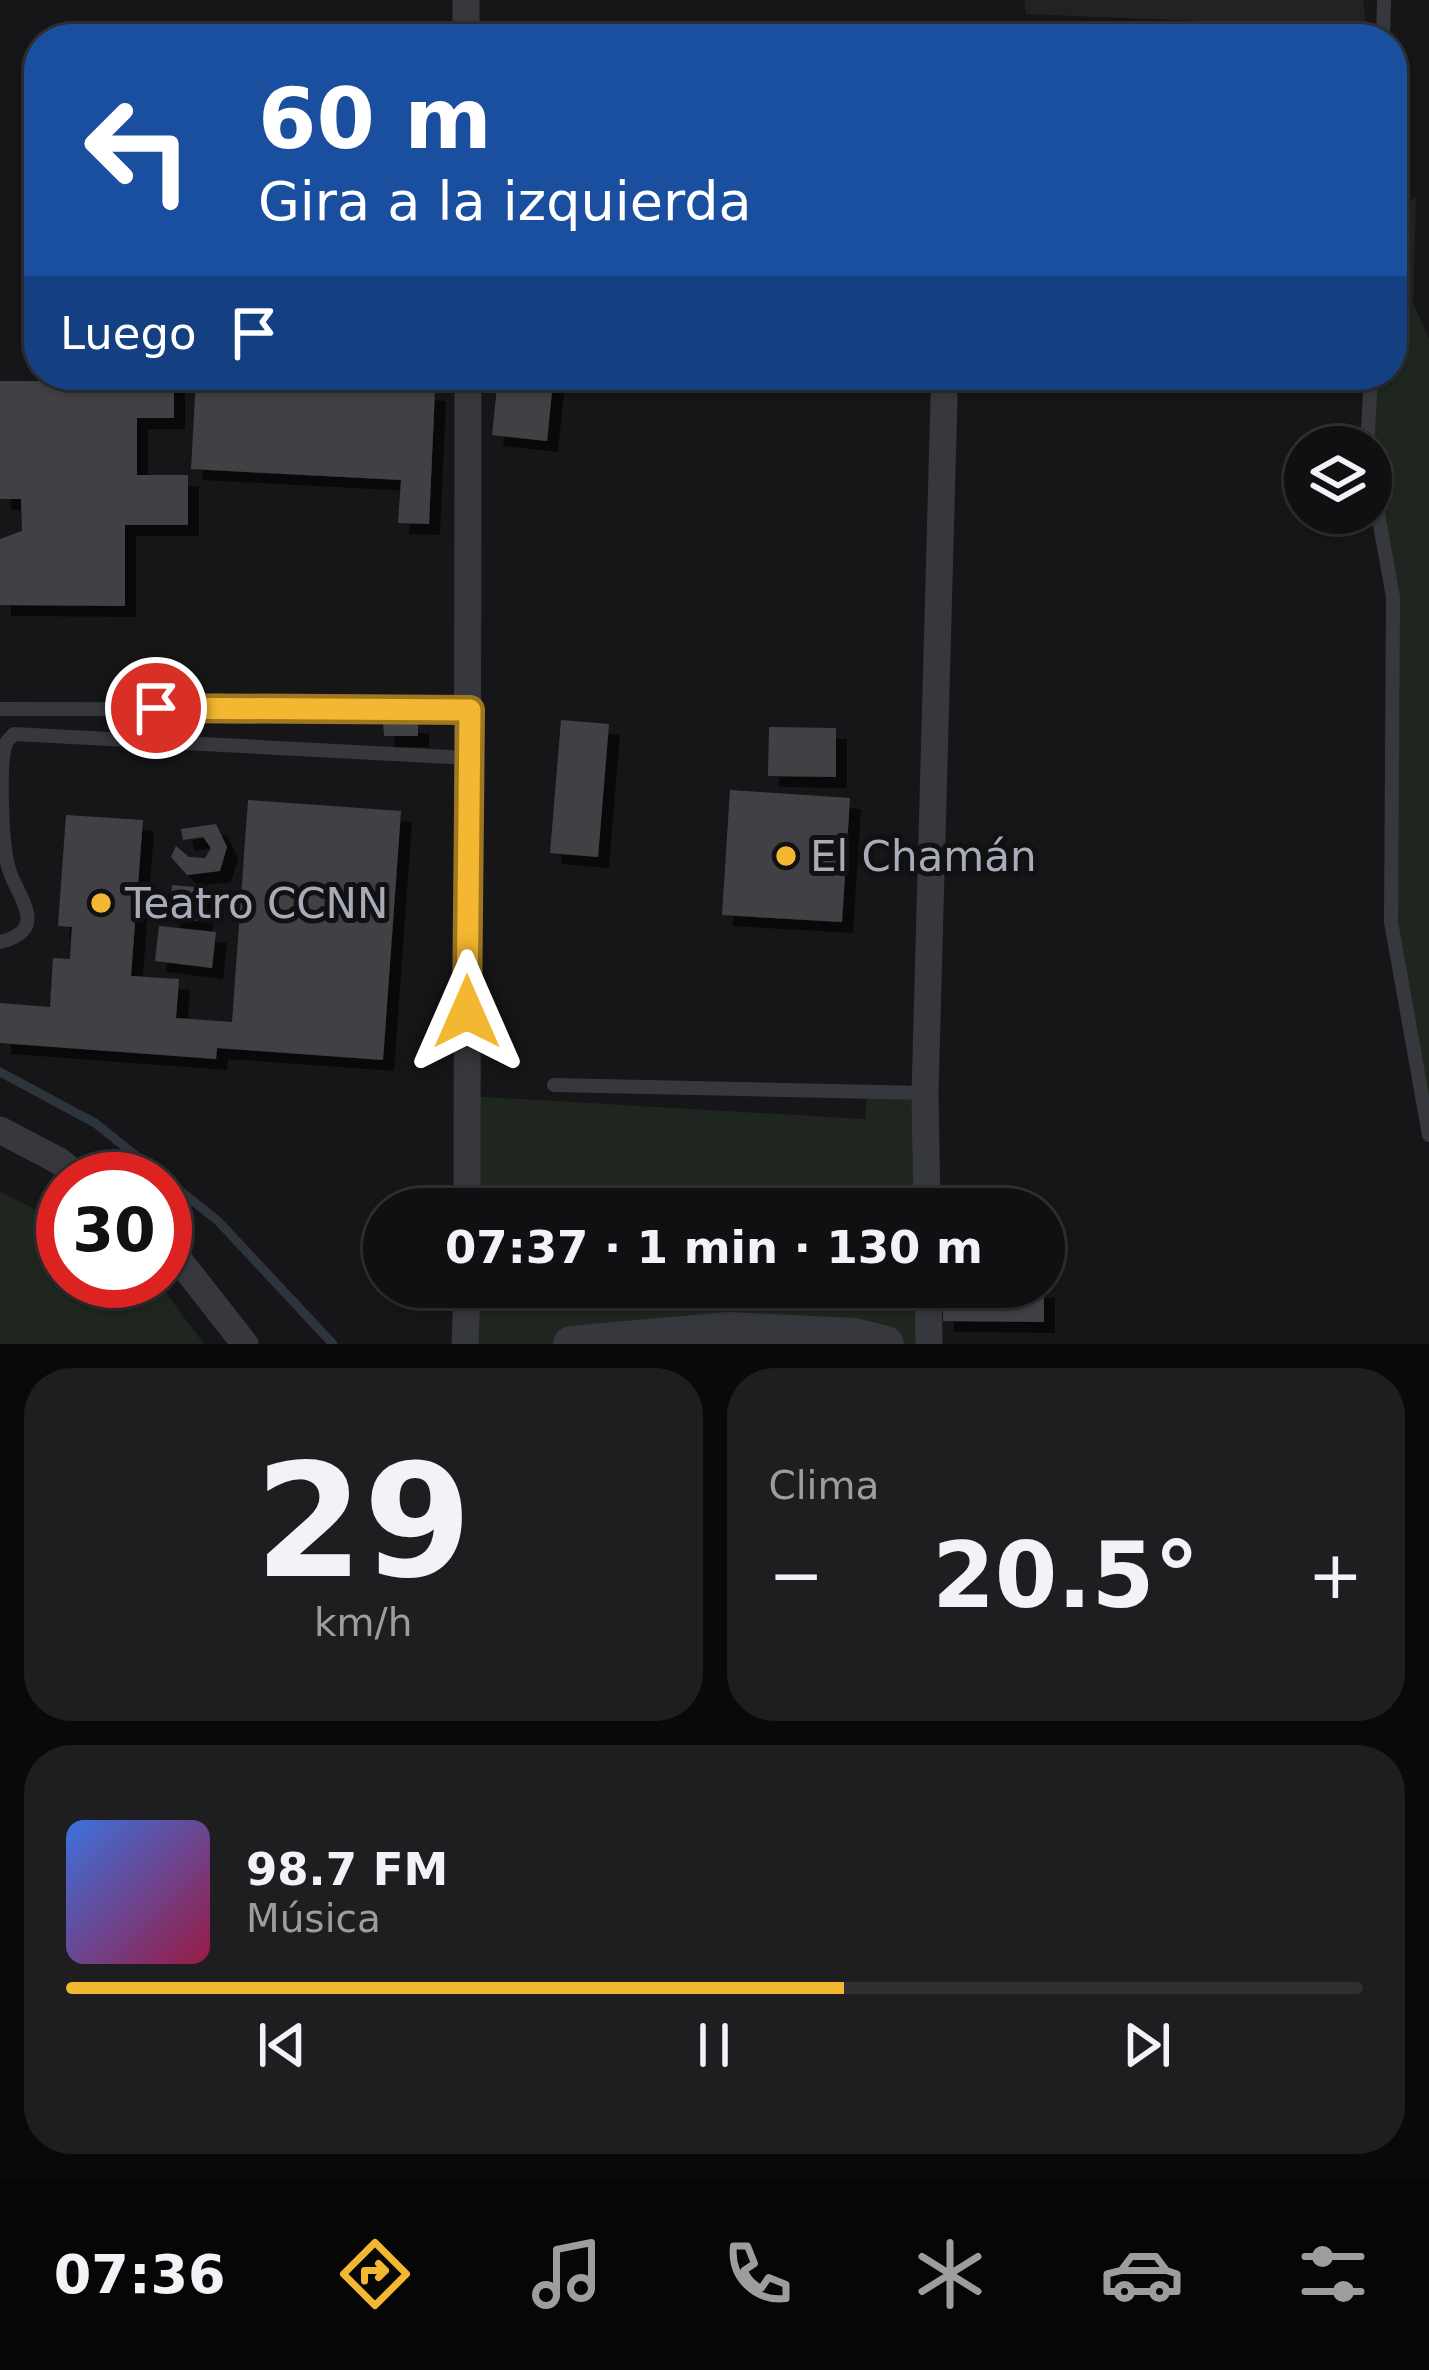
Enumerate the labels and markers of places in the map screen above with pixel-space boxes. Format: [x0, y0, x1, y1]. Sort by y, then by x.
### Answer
pin [105, 657, 207, 759]
place label: El Chamán [810, 832, 1037, 881]
marker: El Chamán [773, 843, 799, 869]
place label: Teatro CCNN [124, 879, 388, 928]
marker: Teatro CCNN [88, 890, 114, 916]

